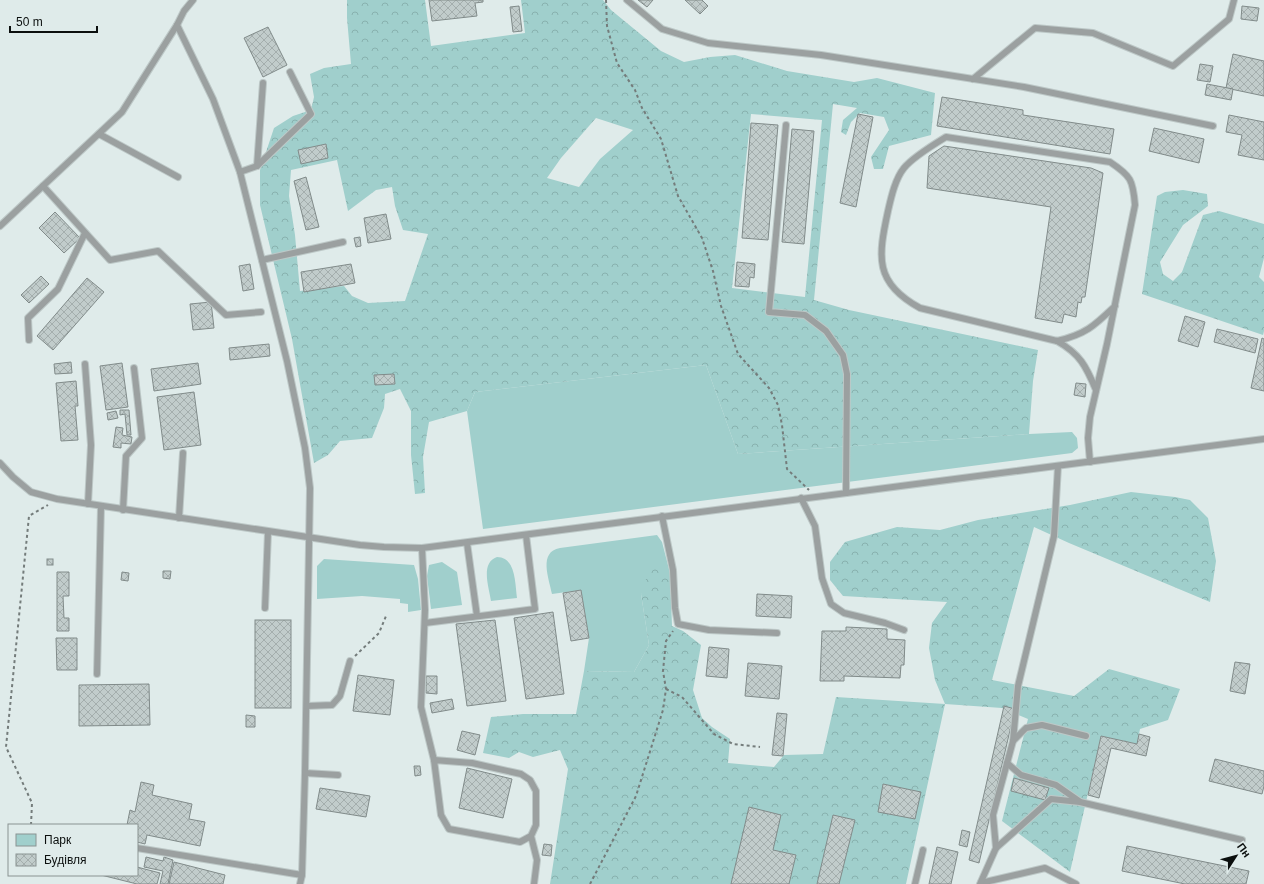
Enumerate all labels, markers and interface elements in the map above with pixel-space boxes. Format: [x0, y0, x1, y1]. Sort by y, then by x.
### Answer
scale bar [10, 8, 97, 34]
text: 50 m [16, 15, 43, 29]
legend [8, 824, 138, 876]
text: Парк [44, 833, 72, 847]
north arrow [1216, 836, 1256, 876]
text: Пн [1235, 841, 1253, 860]
text: Будівля [44, 853, 86, 867]

